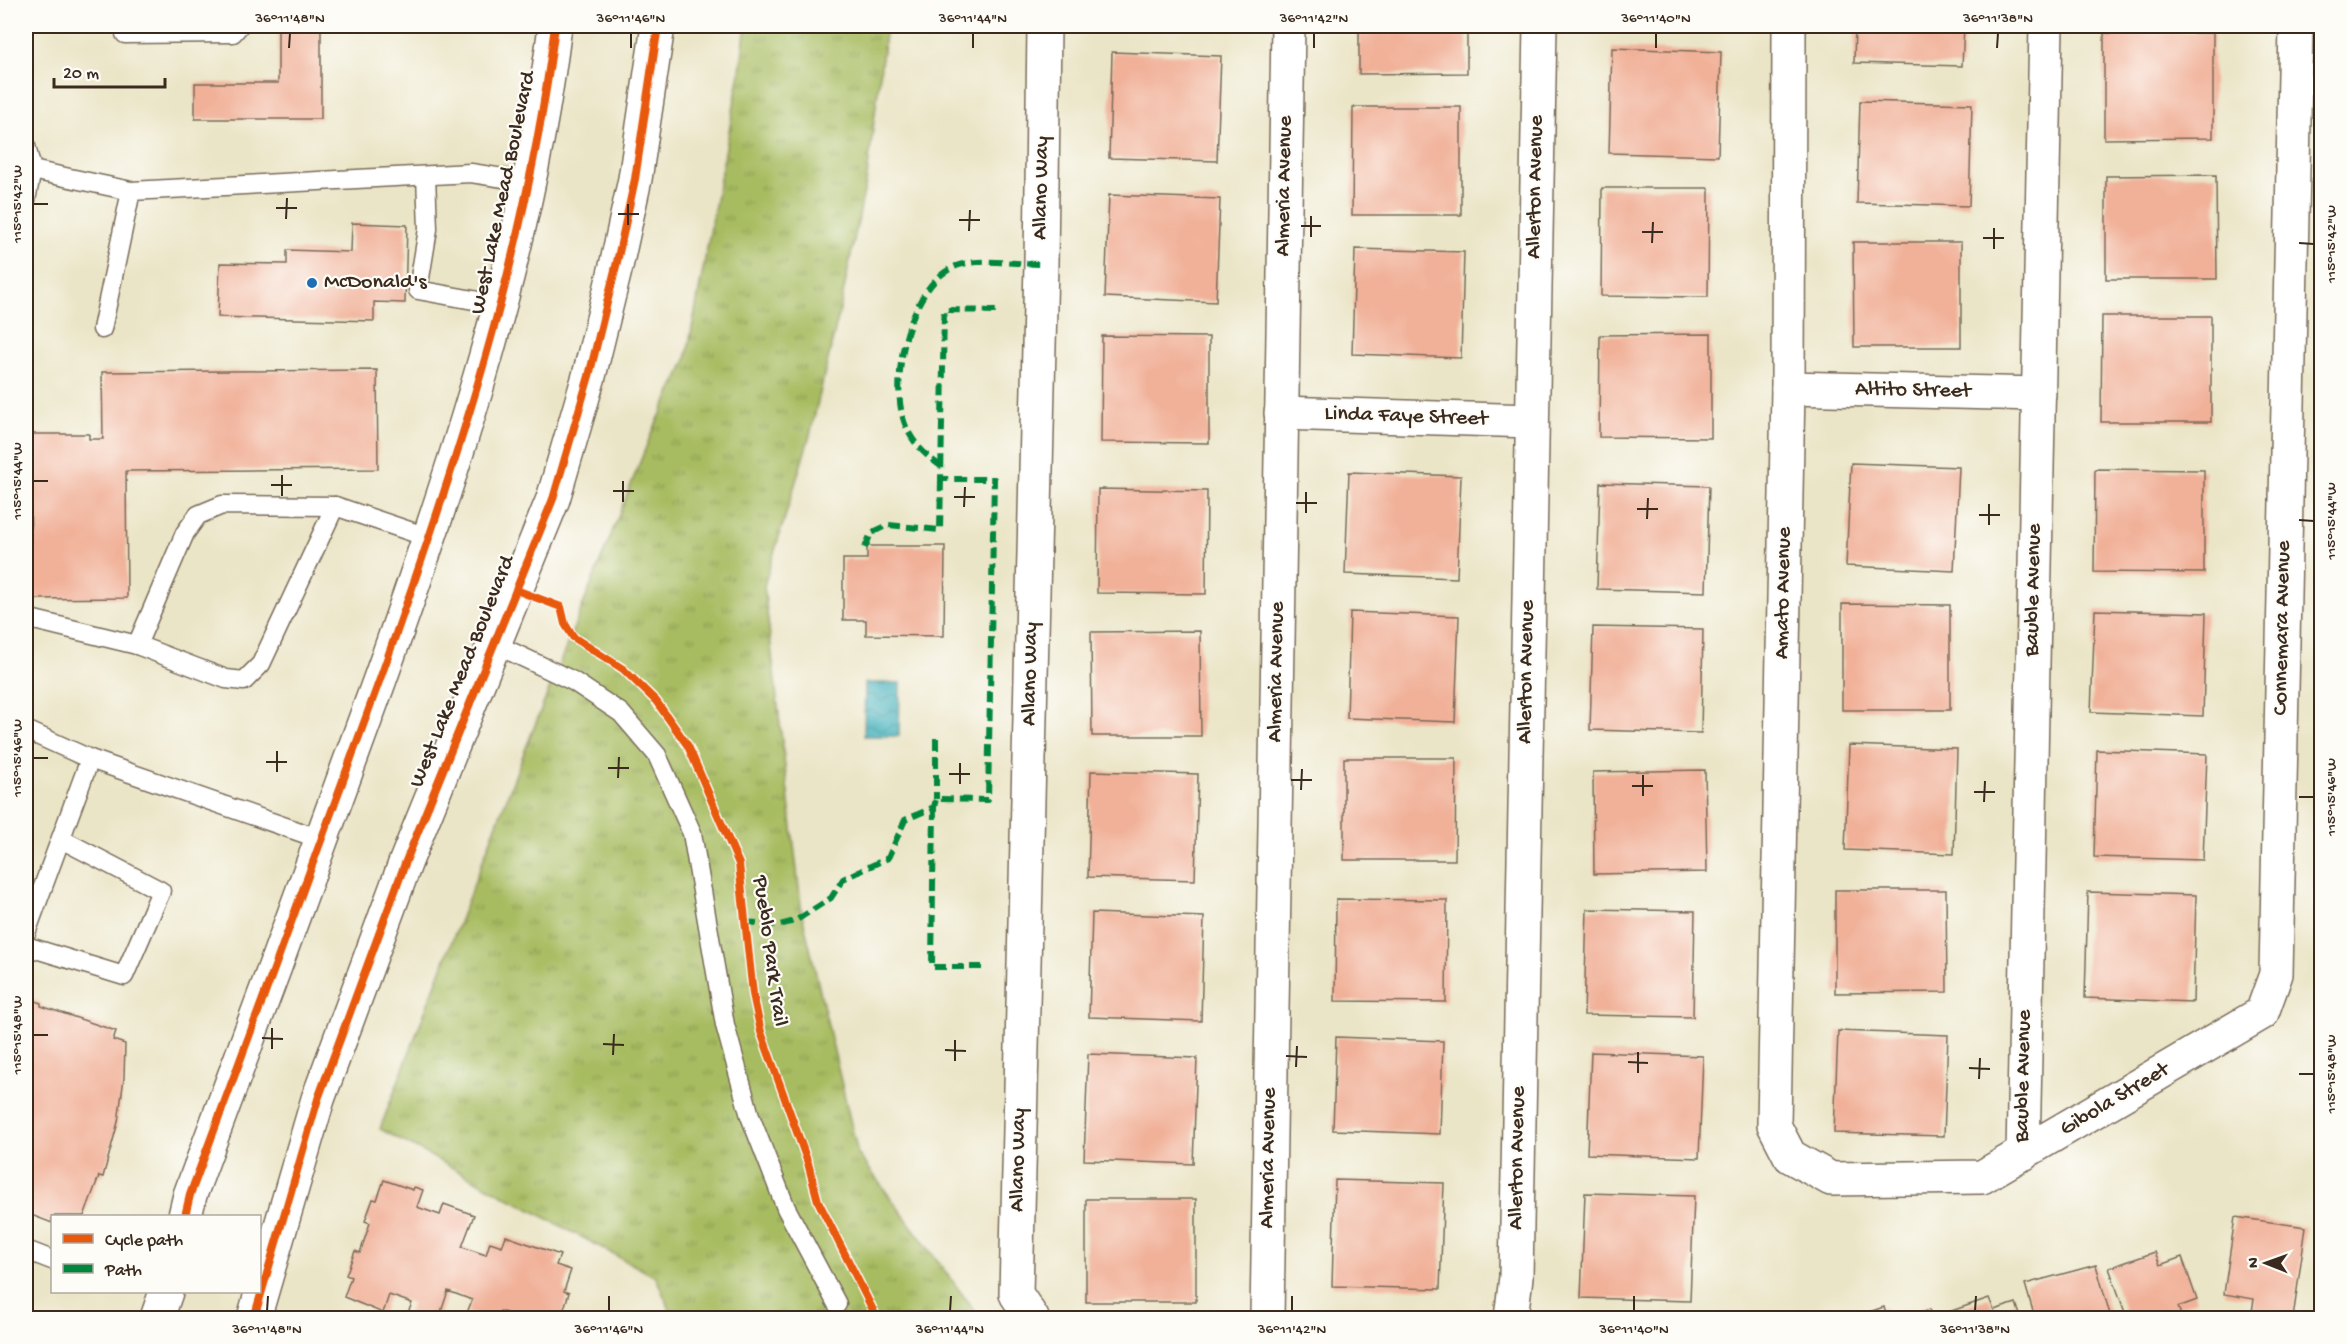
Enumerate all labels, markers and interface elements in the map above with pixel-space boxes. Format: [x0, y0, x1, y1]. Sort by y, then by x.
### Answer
text: 36°11'48"N [254, 10, 325, 28]
text: 36°11'46"N [596, 10, 666, 28]
text: 36°11'44"N [938, 10, 1007, 28]
text: 36°11'42"N [1279, 10, 1348, 28]
text: 36°11'40"N [1620, 10, 1691, 28]
text: 36°11'38"N [1962, 10, 2033, 28]
scale bar [54, 51, 165, 89]
text: 20 m [63, 64, 99, 85]
street label: West Lake Mead Boulevard [466, 67, 543, 317]
street label: Allerton Avenue [1522, 114, 1550, 259]
street label: Almeria Avenue [1271, 115, 1299, 257]
street label: Allano Way [1028, 136, 1056, 240]
text: 115°15'42"W [9, 165, 27, 244]
text: 115°15'42"W [2323, 205, 2341, 284]
place label: McDonald's [324, 270, 427, 296]
marker: McDonald's [305, 276, 319, 290]
street label: Altito Street [1855, 377, 1973, 405]
street label: Linda Faye Street [1324, 401, 1490, 433]
text: 115°15'44"W [9, 442, 27, 521]
text: 115°15'44"W [2323, 482, 2341, 561]
street label: Bauble Avenue [2020, 523, 2048, 658]
street label: Amato Avenue [1770, 526, 1798, 660]
street label: Connemara Avenue [2268, 540, 2298, 716]
street label: West Lake Mead Boulevard [405, 550, 522, 792]
street label: Allerton Avenue [1513, 599, 1541, 744]
street label: Almeria Avenue [1263, 601, 1291, 743]
street label: Allano Way [1017, 622, 1045, 726]
text: 115°15'46"W [9, 719, 27, 798]
text: 115°15'46"W [2323, 758, 2341, 837]
street label: Pueblo Park Trail [745, 873, 792, 1028]
text: 115°15'48"W [9, 995, 27, 1075]
street label: Bauble Avenue [2010, 1009, 2038, 1144]
text: 115°15'48"W [2323, 1034, 2341, 1114]
street label: Gibola Street [2056, 1056, 2176, 1143]
street label: Allerton Avenue [1504, 1085, 1532, 1230]
street label: Almeria Avenue [1255, 1087, 1283, 1229]
street label: Allano Way [1005, 1108, 1033, 1212]
legend [51, 1215, 261, 1293]
text: Cycle path [105, 1231, 183, 1252]
north arrow [2236, 1233, 2296, 1293]
text: N [2245, 1257, 2264, 1268]
text: Path [104, 1261, 142, 1282]
text: 36°11'48"N [231, 1321, 302, 1339]
text: 36°11'46"N [574, 1321, 644, 1339]
text: 36°11'44"N [915, 1321, 984, 1339]
text: 36°11'42"N [1257, 1321, 1326, 1339]
text: 36°11'40"N [1598, 1321, 1669, 1339]
text: 36°11'38"N [1939, 1321, 2010, 1339]

